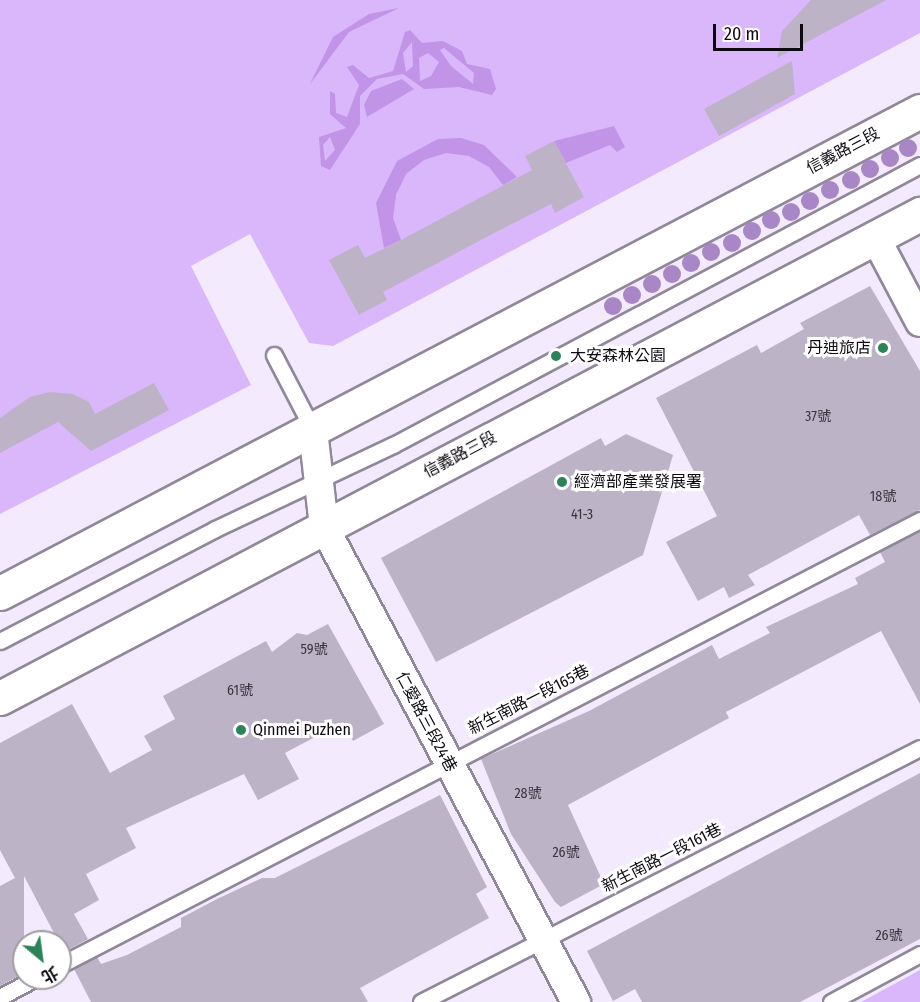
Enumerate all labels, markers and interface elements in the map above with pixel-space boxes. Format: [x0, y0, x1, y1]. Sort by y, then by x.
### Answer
scale bar [716, 12, 806, 50]
text: 20 m [724, 23, 759, 45]
street label: 信義路三段 [803, 124, 883, 178]
place label: 丹迪旅店 [807, 338, 871, 358]
marker: 丹迪旅店 [876, 341, 890, 355]
place label: 大安森林公園 [570, 346, 666, 366]
marker: 大安森林公園 [547, 347, 565, 365]
house number: 37號 [805, 409, 831, 425]
street label: 信義路三段 [420, 428, 500, 482]
place label: 經濟部產業發展署 [574, 472, 702, 492]
marker: 經濟部產業發展署 [555, 475, 569, 489]
house number: 18號 [870, 489, 896, 505]
house number: 41-3 [571, 507, 593, 523]
house number: 59號 [300, 642, 328, 658]
street label: 新生南路一段165巷 [465, 661, 593, 739]
street label: 仁愛路三段24巷 [392, 669, 460, 775]
house number: 61號 [227, 683, 253, 699]
place label: Qinmei Puzhen [253, 720, 351, 740]
marker: Qinmei Puzhen [234, 723, 248, 737]
house number: 28號 [514, 786, 542, 802]
street label: 新生南路一段161巷 [599, 820, 725, 896]
house number: 26號 [552, 845, 580, 861]
house number: 26號 [875, 928, 903, 944]
north arrow [12, 930, 72, 990]
text: 北 [38, 962, 62, 987]

